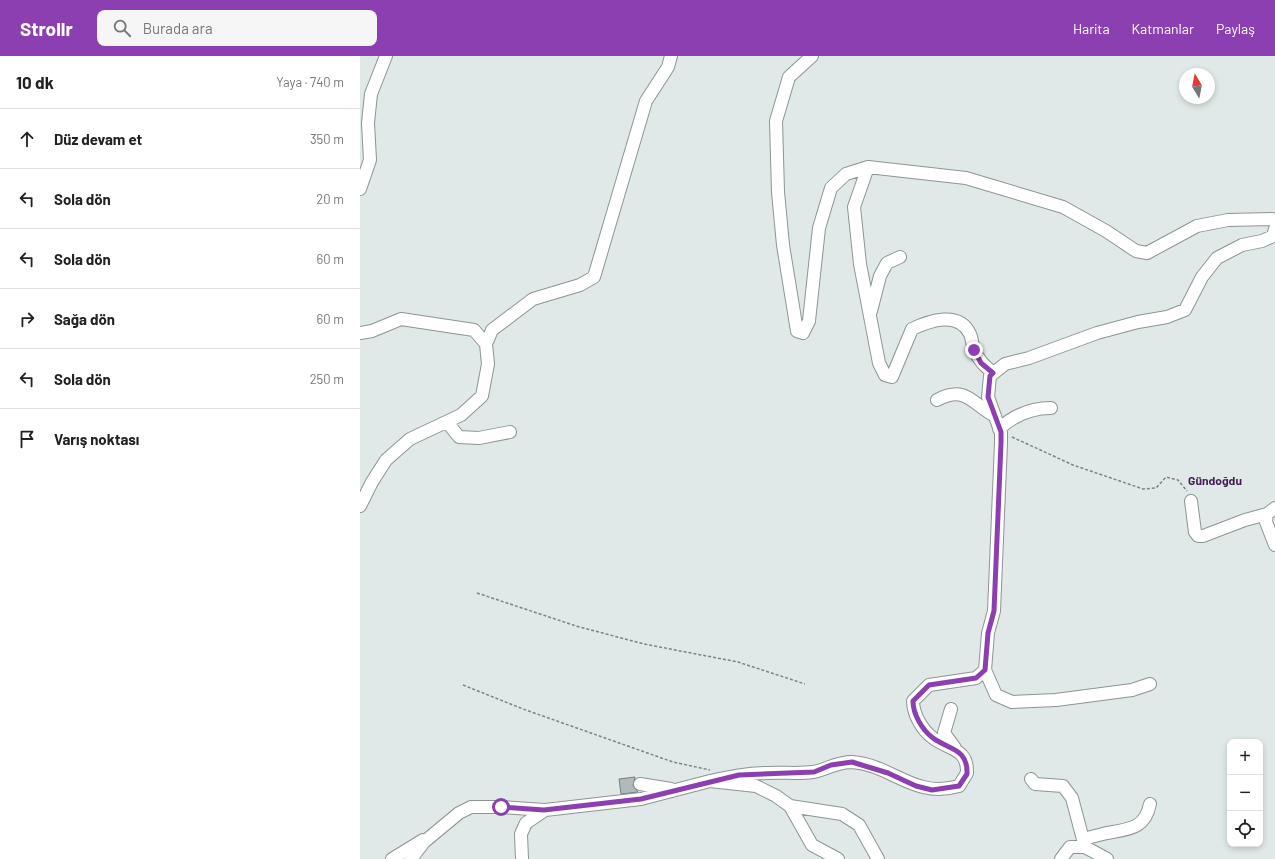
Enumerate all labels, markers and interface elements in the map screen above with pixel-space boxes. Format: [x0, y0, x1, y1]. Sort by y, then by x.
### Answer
search box [97, 10, 377, 46]
text: Strollr [20, 17, 73, 40]
icon: search [111, 17, 133, 39]
text: Burada ara [143, 19, 213, 37]
text: Harita [1073, 20, 1110, 37]
text: Katmanlar [1132, 20, 1194, 37]
text: Paylaş [1216, 20, 1255, 37]
north arrow [1179, 68, 1215, 104]
text: 10 dk [16, 72, 54, 92]
text: Yaya · 740 m [276, 74, 344, 90]
icon: ahead [16, 128, 38, 150]
text: Düz devam et [54, 130, 142, 148]
text: 350 m [310, 131, 344, 147]
icon: left [16, 188, 38, 210]
text: Sola dön [54, 190, 111, 208]
text: 20 m [316, 191, 344, 207]
icon: left [16, 248, 38, 270]
text: Sola dön [54, 250, 111, 268]
text: 60 m [317, 251, 344, 267]
icon: right [16, 308, 38, 330]
text: Sağa dön [54, 310, 115, 328]
text: 60 m [317, 311, 344, 327]
route end [965, 341, 983, 359]
icon: left [16, 368, 38, 390]
text: Sola dön [54, 370, 111, 388]
text: 250 m [310, 371, 344, 387]
icon: arrive [16, 428, 38, 450]
text: Varış noktası [54, 430, 139, 448]
district label: Gündoğdu [1188, 473, 1242, 487]
map controls [1227, 739, 1263, 847]
button: + [1227, 739, 1263, 775]
button: − [1227, 775, 1263, 811]
route start [492, 798, 510, 816]
button: locate [1227, 811, 1263, 847]

